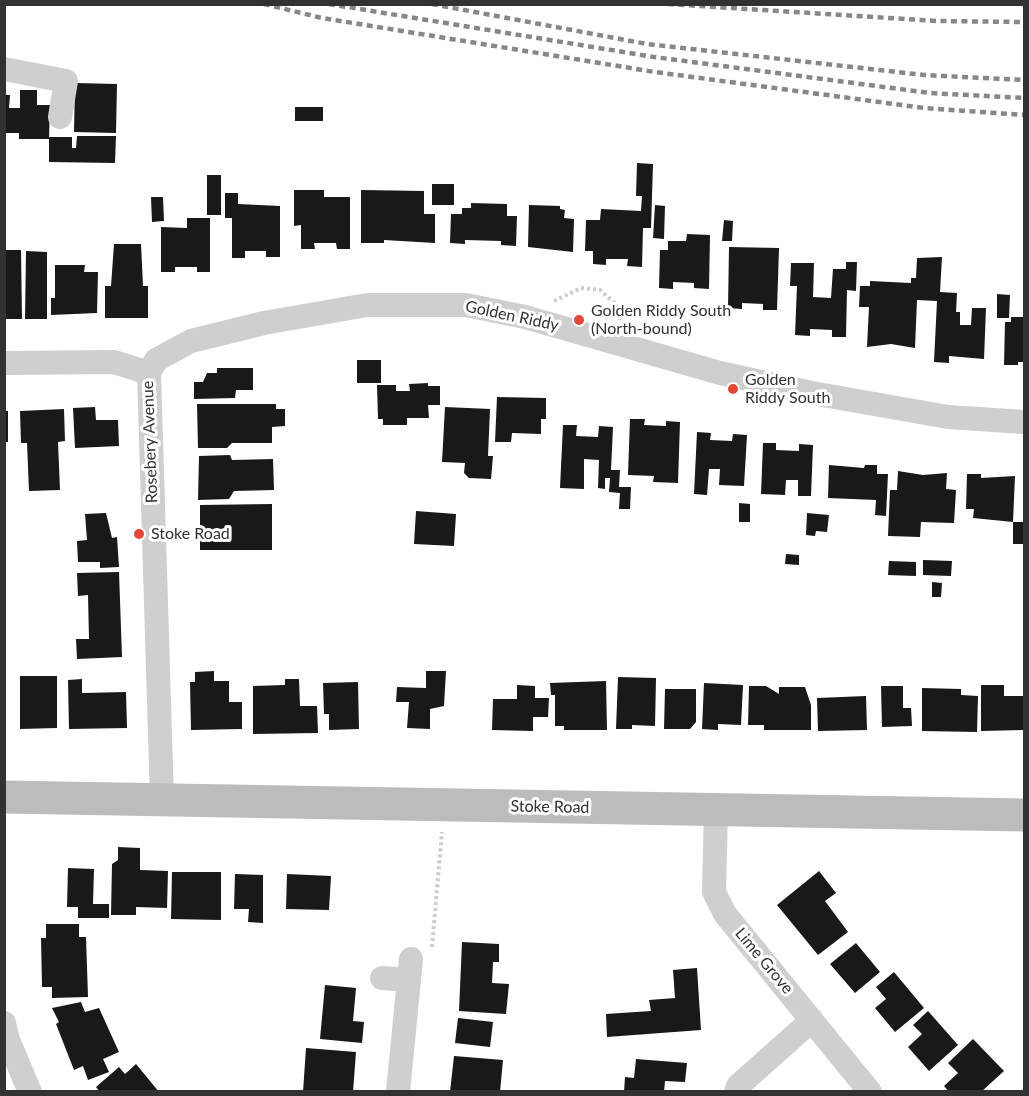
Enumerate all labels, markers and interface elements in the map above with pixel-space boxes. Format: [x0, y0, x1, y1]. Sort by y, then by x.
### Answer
street label: Golden Riddy [464, 297, 560, 335]
place label: Golden Riddy South (North-bound) [591, 301, 731, 339]
marker: Golden Riddy South (North-bound) [572, 313, 586, 327]
place label: Golden Riddy South [745, 370, 830, 408]
street label: Rosebery Avenue [138, 380, 162, 504]
marker: Golden Riddy South [726, 382, 740, 396]
place label: Stoke Road [151, 524, 230, 544]
marker: Stoke Road [132, 527, 146, 541]
street label: Stoke Road [510, 797, 590, 817]
street label: Lime Grove [731, 924, 797, 998]

